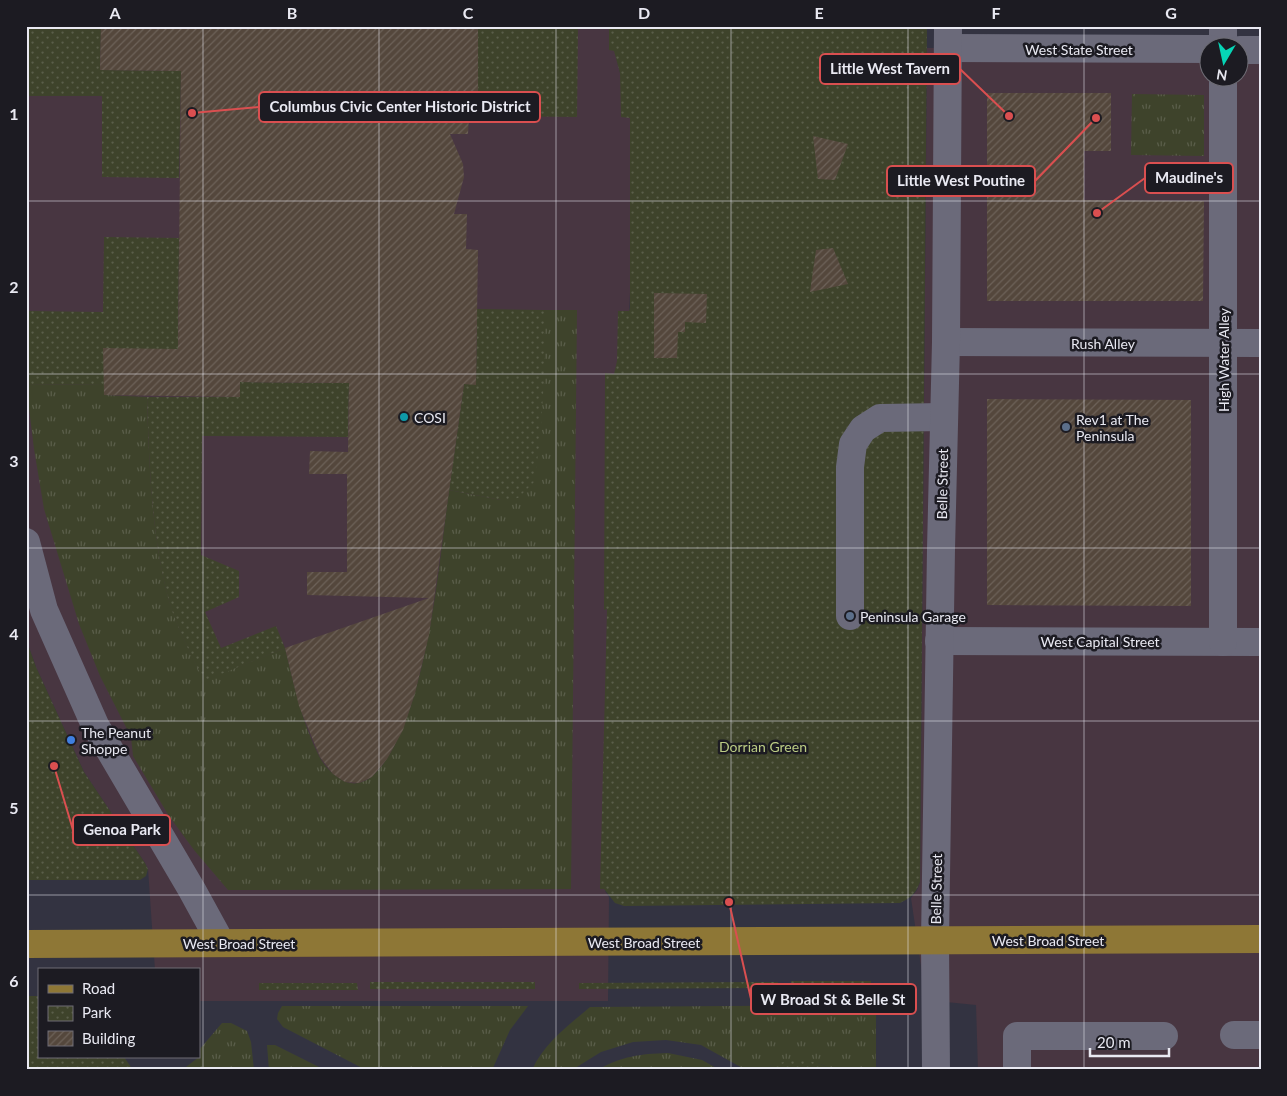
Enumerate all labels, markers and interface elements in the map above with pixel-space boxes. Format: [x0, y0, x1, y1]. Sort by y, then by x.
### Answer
text: A [108, 3, 121, 22]
text: B [287, 3, 297, 22]
text: C [463, 3, 474, 22]
text: D [638, 3, 650, 22]
text: E [814, 3, 824, 22]
text: F [991, 3, 1001, 22]
text: G [1165, 3, 1177, 22]
north arrow [1200, 38, 1250, 88]
street label: West State Street [1025, 41, 1133, 58]
callout: Little West Tavern [820, 54, 960, 84]
text: Little West Tavern [830, 59, 950, 77]
text: N [1215, 66, 1229, 85]
callout: Columbus Civic Center Historic District [259, 92, 540, 122]
text: Columbus Civic Center Historic District [269, 97, 531, 115]
text: 1 [9, 104, 19, 123]
callout: Maudine's [1145, 163, 1233, 193]
callout: Little West Poutine [887, 166, 1035, 196]
text: Maudine's [1155, 168, 1223, 186]
text: Little West Poutine [897, 171, 1025, 189]
text: 2 [9, 277, 19, 296]
street label: High Water Alley [1215, 307, 1232, 412]
street label: Rush Alley [1071, 335, 1136, 352]
place label: COSI [414, 409, 446, 426]
marker: COSI [398, 411, 410, 423]
place label: Rev1 at The Peninsula [1076, 411, 1149, 444]
marker: Rev1 at The Peninsula [1060, 421, 1072, 433]
street label: Belle Street [933, 448, 951, 520]
text: 3 [9, 451, 19, 470]
place label: Peninsula Garage [860, 608, 966, 625]
marker: Peninsula Garage [844, 610, 856, 622]
text: 4 [9, 624, 19, 643]
street label: West Capital Street [1040, 633, 1160, 650]
place label: The Peanut Shoppe [81, 724, 151, 757]
marker: The Peanut Shoppe [65, 734, 77, 746]
park label: Dorrian Green [719, 738, 807, 755]
text: 5 [9, 798, 19, 817]
callout: Genoa Park [73, 815, 170, 845]
text: Genoa Park [83, 820, 162, 838]
street label: Belle Street [927, 853, 945, 925]
street label: West Broad Street [992, 932, 1104, 949]
street label: West Broad Street [588, 934, 700, 951]
street label: West Broad Street [183, 935, 295, 952]
legend [38, 968, 200, 1058]
text: 6 [9, 971, 19, 990]
text: Road [82, 979, 115, 997]
callout: W Broad St & Belle St [751, 984, 916, 1014]
text: W Broad St & Belle St [761, 990, 906, 1008]
text: Park [82, 1003, 112, 1021]
scale bar [1090, 1026, 1168, 1058]
text: Building [82, 1029, 135, 1047]
text: 20 m [1097, 1033, 1131, 1051]

